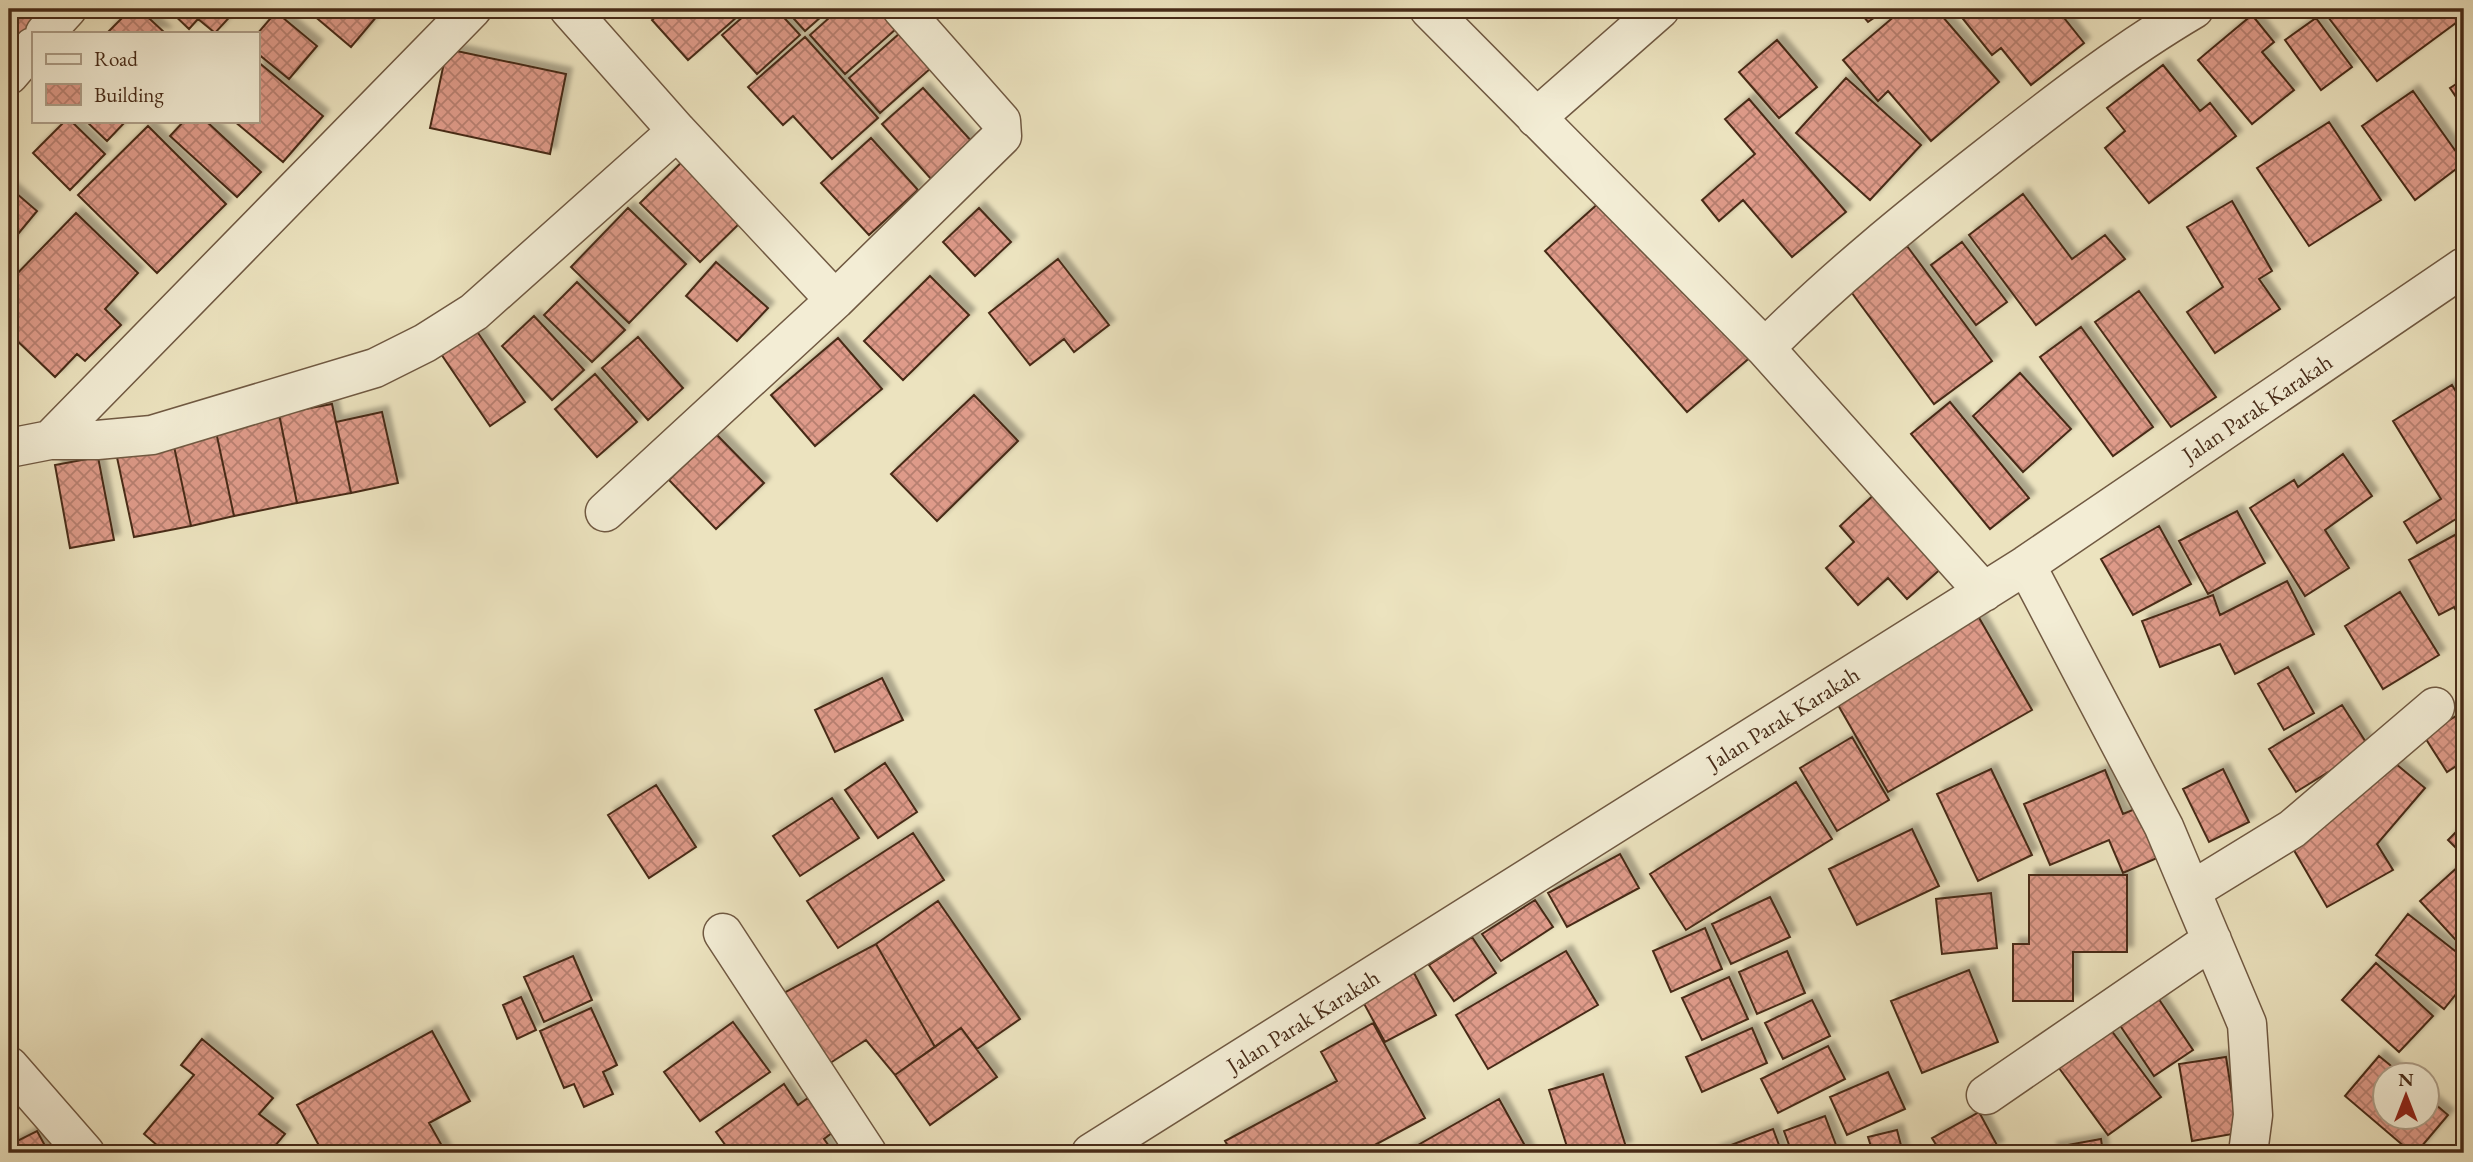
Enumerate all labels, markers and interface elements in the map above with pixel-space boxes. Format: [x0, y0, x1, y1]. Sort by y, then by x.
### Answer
legend [32, 32, 259, 122]
text: Road [94, 45, 138, 72]
text: Building [94, 81, 164, 108]
street label: Jalan Parak Karakah [2174, 347, 2338, 470]
street label: Jalan Parak Karakah [1699, 659, 1865, 778]
street label: Jalan Parak Karakah [1219, 962, 1385, 1081]
north arrow [2372, 1060, 2442, 1130]
text: N [2398, 1067, 2414, 1092]

